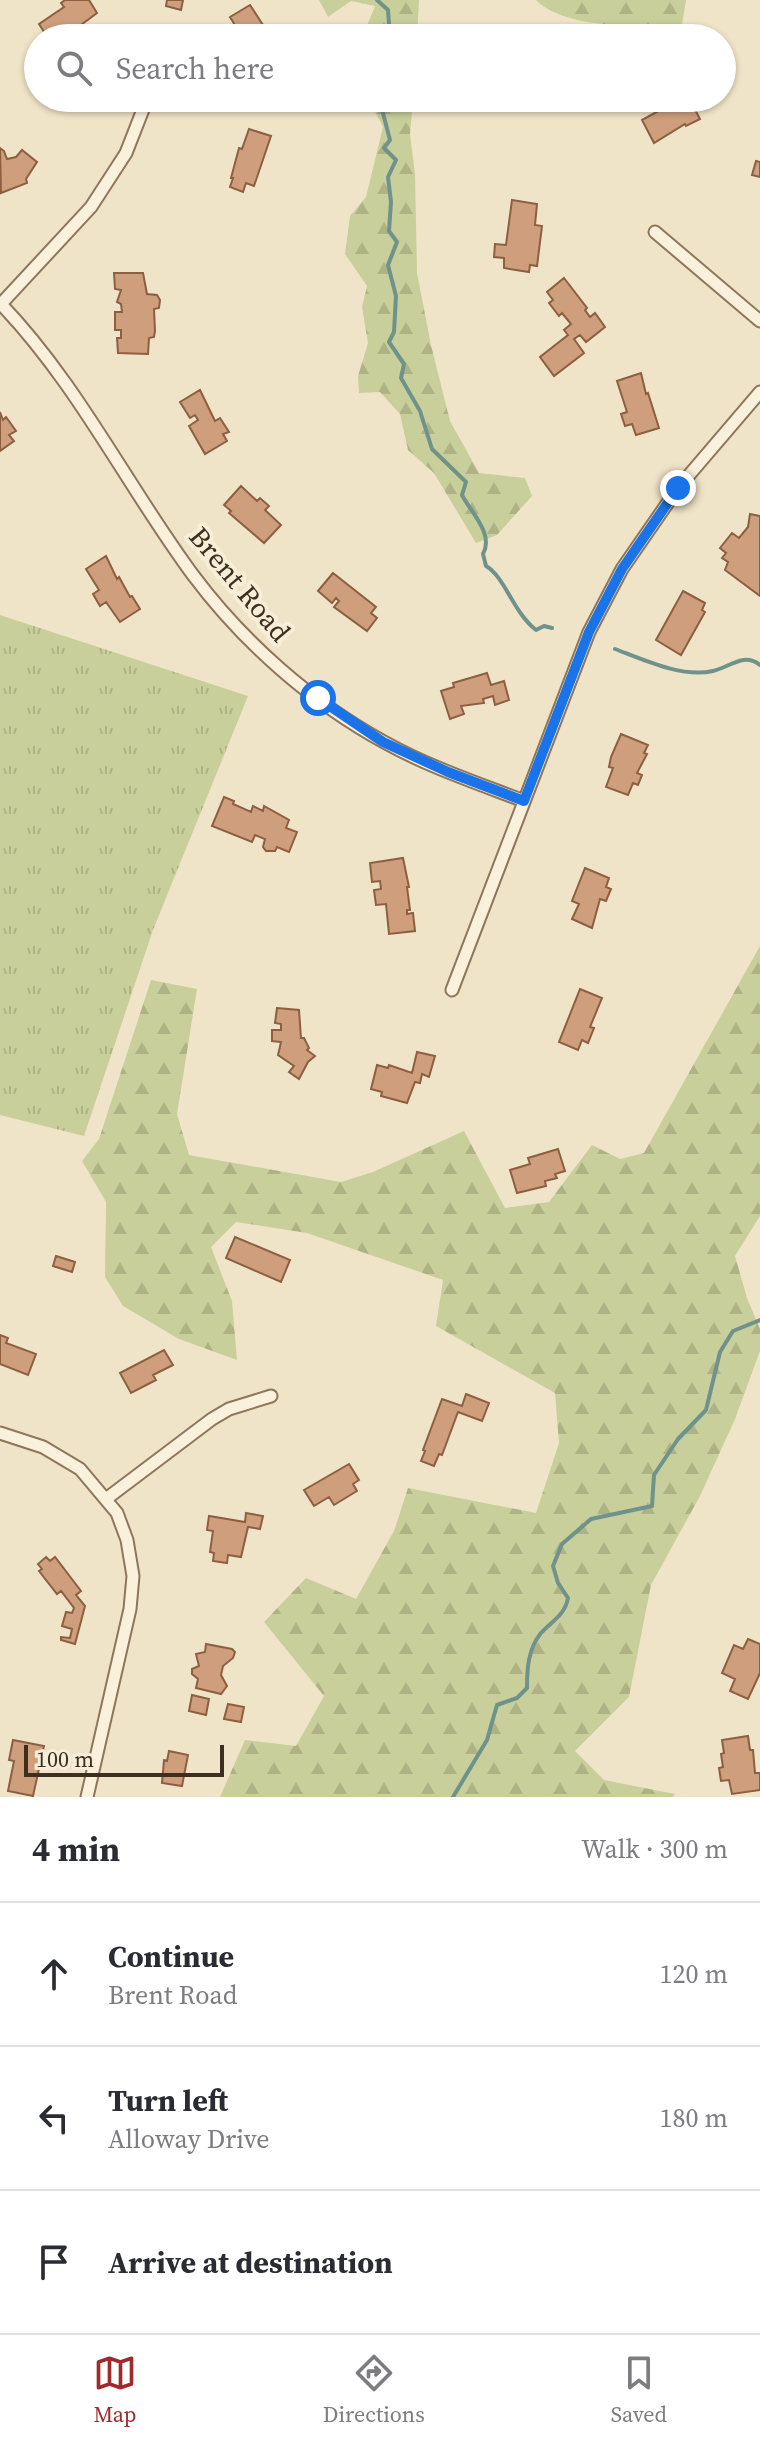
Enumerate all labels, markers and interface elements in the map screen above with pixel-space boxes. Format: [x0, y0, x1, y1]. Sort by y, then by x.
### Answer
search box [24, 24, 736, 112]
icon: search [52, 46, 96, 90]
text: Search here [116, 48, 274, 89]
route end [660, 470, 696, 506]
street label: Brent Road [181, 518, 299, 650]
route start [300, 680, 336, 716]
scale bar [24, 1741, 224, 1777]
text: 100 m [36, 1744, 94, 1774]
text: 4 min [32, 1826, 120, 1872]
text: Walk · 300 m [581, 1831, 728, 1867]
text: Continue [108, 1936, 234, 1977]
icon: ahead [32, 1952, 76, 1996]
text: 120 m [660, 1956, 728, 1992]
text: Brent Road [108, 1977, 237, 2013]
text: Turn left [108, 2080, 228, 2121]
icon: left [32, 2096, 76, 2140]
text: 180 m [660, 2100, 728, 2136]
text: Alloway Drive [108, 2121, 270, 2157]
icon: arrive [32, 2240, 76, 2284]
text: Arrive at destination [108, 2242, 393, 2283]
tab: Map [93, 2351, 137, 2429]
tab: Directions [323, 2351, 425, 2429]
tab: Saved [611, 2351, 667, 2429]

